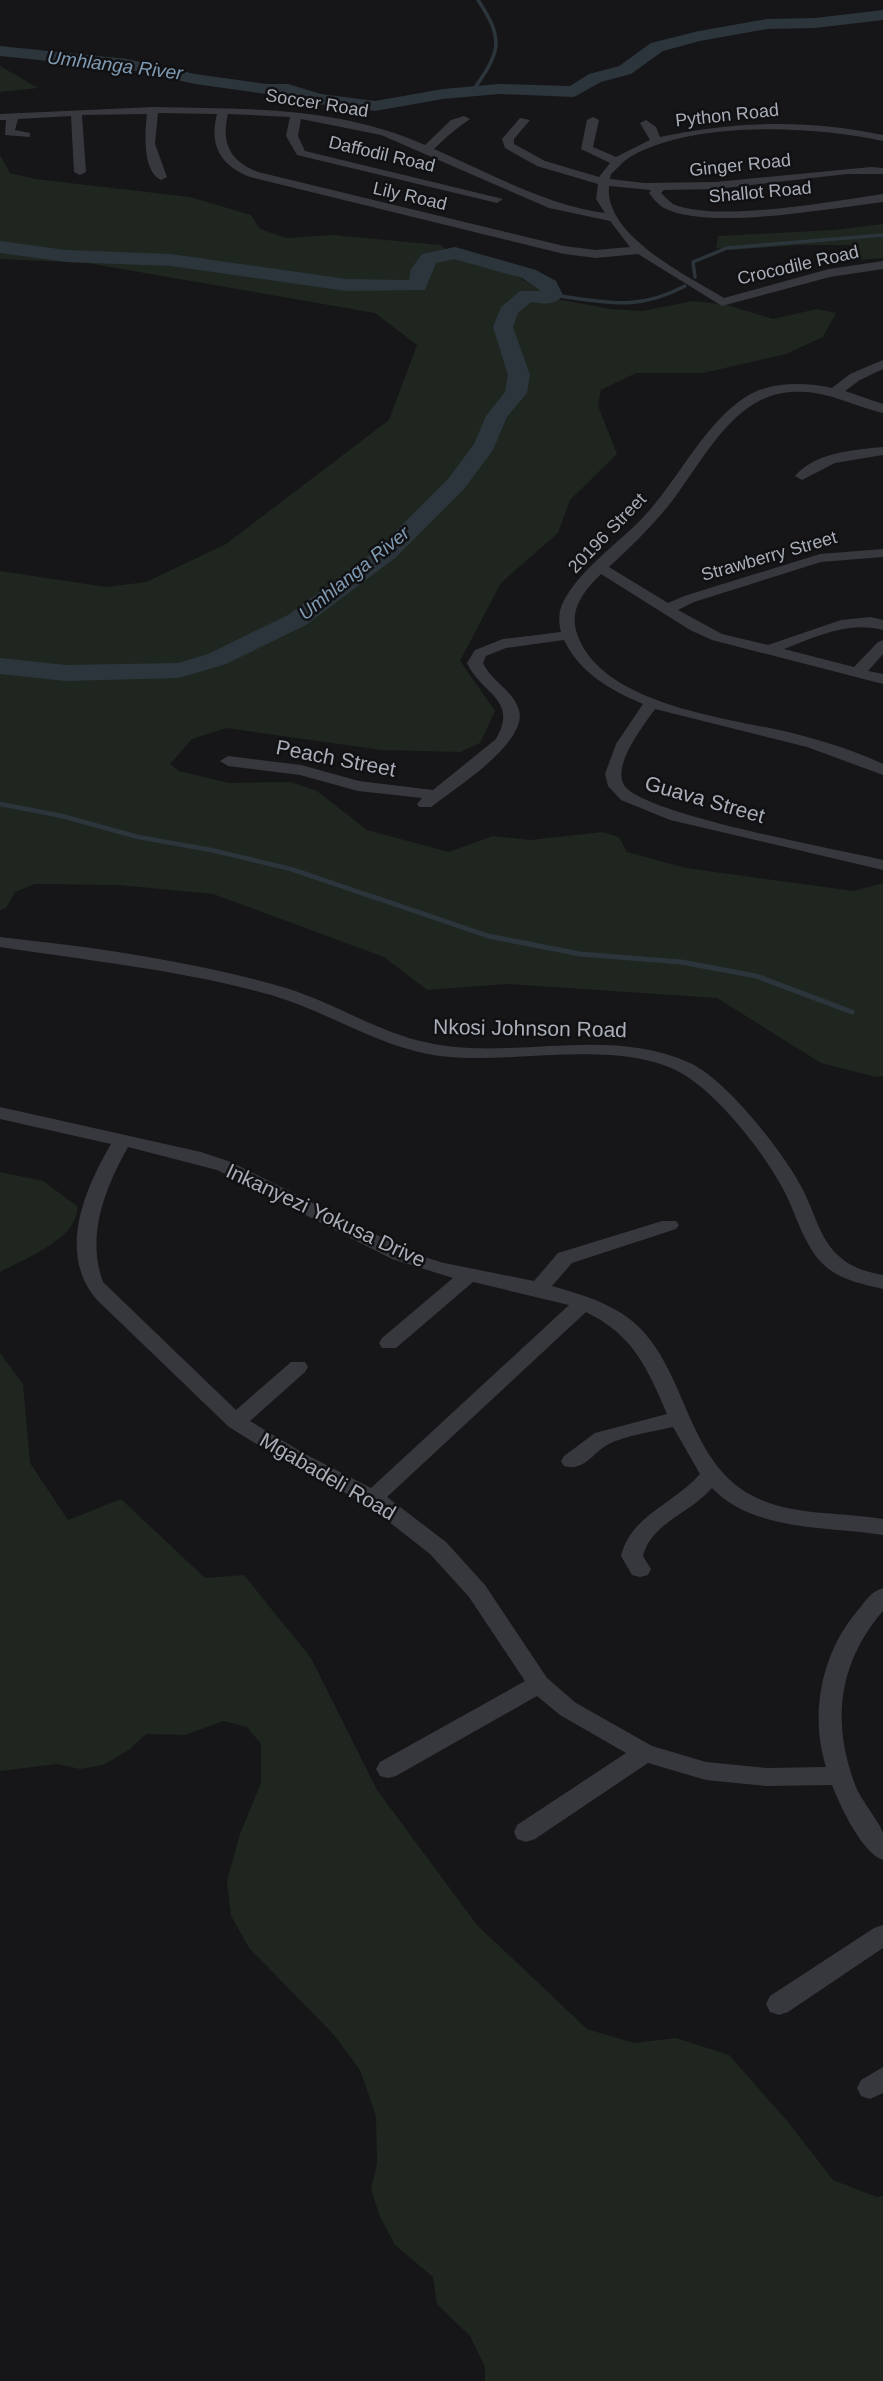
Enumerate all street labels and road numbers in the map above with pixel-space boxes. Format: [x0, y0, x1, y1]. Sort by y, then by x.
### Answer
street label: Soccer Road [264, 85, 370, 121]
street label: Python Road [674, 100, 780, 130]
street label: Daffodil Road [327, 132, 437, 176]
street label: Ginger Road [688, 150, 792, 180]
street label: Lily Road [371, 178, 449, 214]
street label: Shallot Road [708, 178, 812, 206]
street label: Crocodile Road [735, 241, 861, 289]
street label: 20196 Street [564, 489, 650, 577]
street label: Strawberry Street [699, 527, 839, 585]
street label: Peach Street [274, 735, 398, 781]
street label: Guava Street [642, 771, 768, 827]
street label: Nkosi Johnson Road [433, 1015, 627, 1041]
street label: Inkanyezi Yokusa Drive [223, 1159, 429, 1271]
street label: Mgabadeli Road [256, 1428, 400, 1524]

